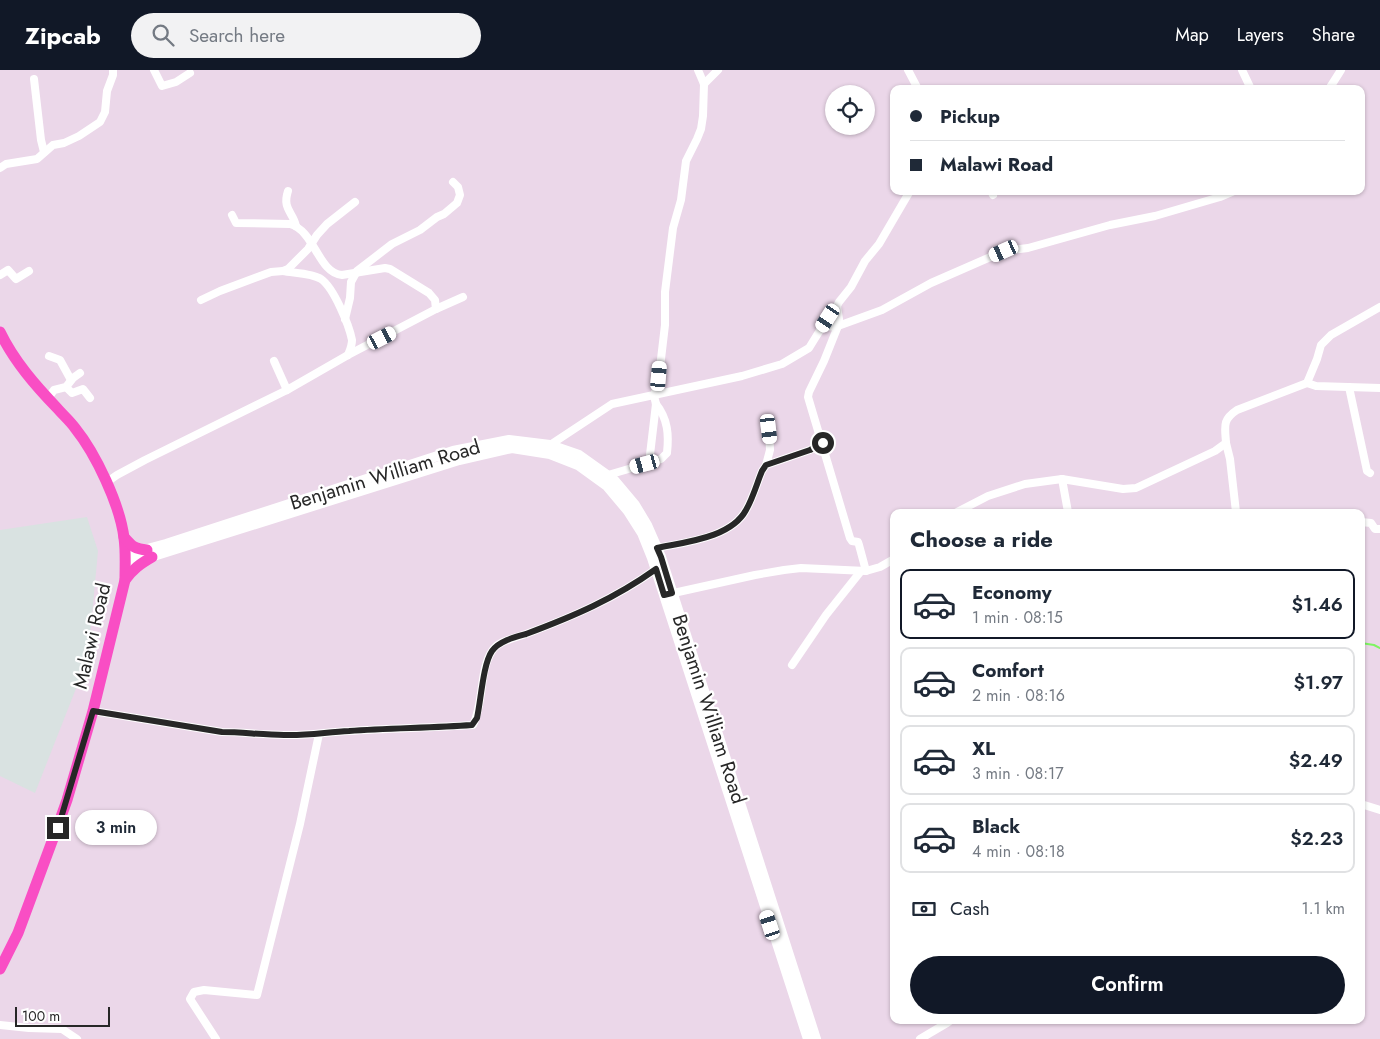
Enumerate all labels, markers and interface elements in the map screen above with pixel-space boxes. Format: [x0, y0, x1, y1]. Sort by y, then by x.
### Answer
search box [131, 13, 481, 58]
text: Zipcab [25, 18, 101, 53]
icon: search [149, 21, 177, 49]
text: Search here [189, 22, 285, 49]
text: Map [1175, 22, 1209, 48]
text: Layers [1237, 22, 1284, 48]
text: Share [1312, 22, 1355, 48]
map controls [825, 85, 875, 135]
button: locate [825, 85, 875, 135]
text: Pickup [940, 103, 1000, 130]
text: Malawi Road [940, 151, 1053, 178]
car [987, 238, 1020, 264]
car [813, 301, 842, 335]
car [365, 325, 398, 351]
car [650, 360, 667, 392]
car [759, 413, 778, 445]
street label: Benjamin William Road [286, 432, 484, 518]
route start [812, 432, 834, 454]
car [628, 453, 661, 475]
text: Choose a ride [910, 523, 1053, 555]
text: Economy [972, 579, 1052, 606]
street label: Malawi Road [66, 580, 118, 692]
icon: car [912, 582, 957, 627]
text: $1.46 [1291, 591, 1343, 618]
text: 1 min · 08:15 [972, 606, 1063, 629]
street label: Benjamin William Road [665, 611, 753, 807]
text: Comfort [972, 657, 1044, 684]
icon: car [912, 660, 957, 705]
text: $1.97 [1294, 669, 1343, 696]
text: 2 min · 08:16 [972, 684, 1065, 707]
text: XL [972, 735, 995, 762]
icon: car [912, 738, 957, 783]
text: $2.49 [1289, 747, 1343, 774]
text: 3 min · 08:17 [972, 762, 1064, 785]
callout: 3 min [76, 810, 158, 846]
text: Black [972, 813, 1020, 840]
text: 3 min [96, 816, 136, 839]
icon: car [912, 816, 957, 861]
route end [47, 817, 69, 839]
text: $2.23 [1290, 825, 1343, 852]
text: 4 min · 08:18 [972, 840, 1065, 863]
icon: cash [910, 895, 938, 923]
text: Cash [950, 895, 990, 922]
text: 1.1 km [1301, 897, 1345, 920]
car [758, 908, 781, 942]
button: Confirm [910, 956, 1345, 1014]
scale bar [15, 1004, 110, 1027]
text: 100 m [22, 1006, 60, 1026]

